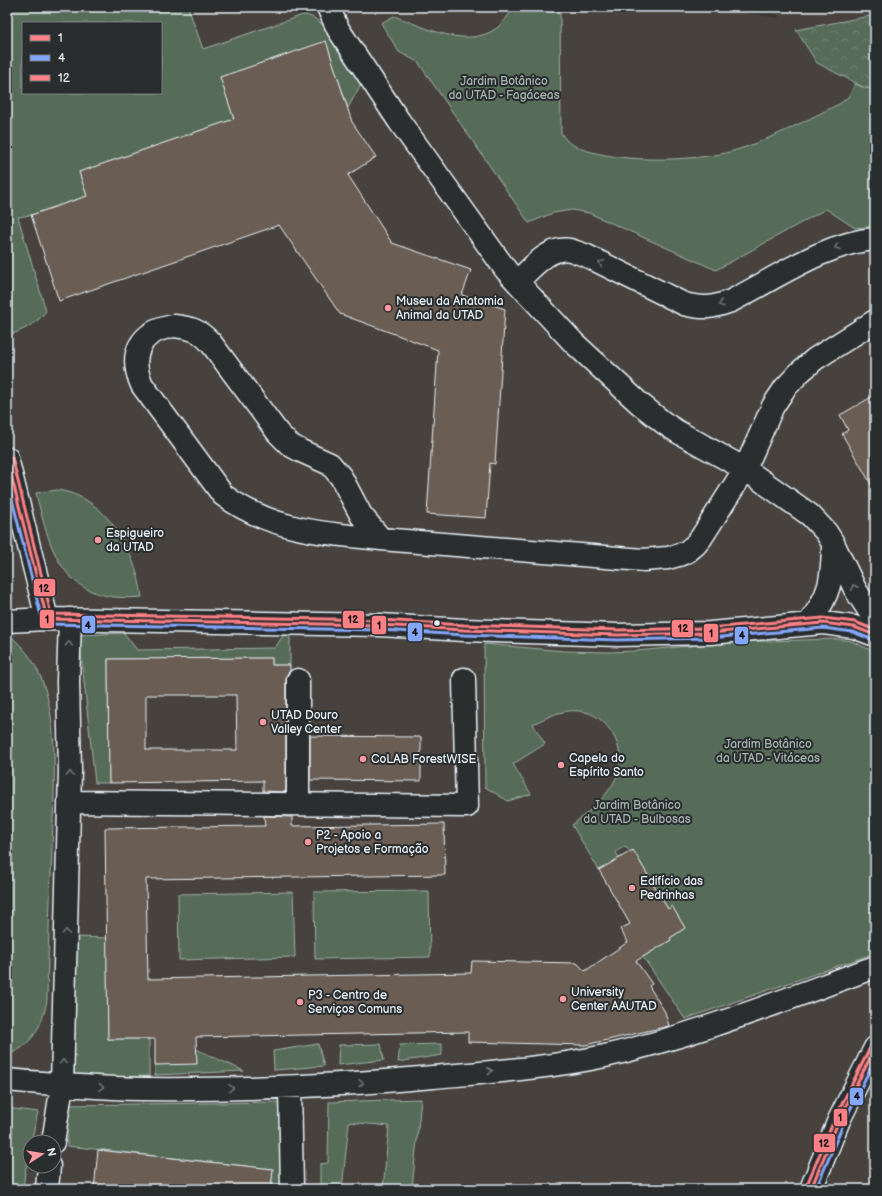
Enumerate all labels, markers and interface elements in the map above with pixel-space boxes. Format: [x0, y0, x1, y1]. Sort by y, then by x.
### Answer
legend [22, 22, 162, 94]
text: 1 [58, 31, 63, 46]
text: 4 [58, 51, 66, 66]
text: 12 [58, 71, 70, 86]
park label: Jardim Botânico da UTAD - Fagáceas [448, 74, 560, 103]
one-way arrow [834, 242, 841, 250]
one-way arrow [598, 260, 606, 268]
place label: Museu da Anatomia Animal da UTAD [396, 294, 504, 323]
one-way arrow [717, 300, 724, 308]
marker: Museu da Anatomia Animal da UTAD [383, 303, 393, 313]
place label: Espigueiro da UTAD [106, 526, 164, 555]
marker: Espigueiro da UTAD [93, 535, 103, 545]
line badge: 12 [33, 578, 56, 597]
text: 12 [38, 582, 50, 595]
one-way arrow [852, 584, 859, 591]
line badge: 1 [39, 609, 55, 629]
line badge: 12 [342, 610, 365, 629]
text: 1 [45, 613, 49, 626]
text: 12 [347, 613, 359, 626]
line badge: 4 [81, 615, 96, 634]
line badge: 1 [371, 615, 387, 635]
unlabelled marker [432, 618, 442, 628]
text: 4 [85, 619, 92, 632]
text: 1 [377, 619, 381, 632]
line badge: 12 [671, 619, 694, 638]
line badge: 4 [407, 622, 423, 642]
text: 12 [677, 622, 689, 635]
line badge: 1 [703, 623, 719, 643]
text: 4 [412, 626, 419, 639]
line badge: 4 [734, 626, 749, 645]
text: 1 [709, 627, 713, 640]
text: 4 [739, 629, 746, 642]
one-way arrow [65, 641, 73, 647]
place label: UTAD Douro Valley Center [271, 708, 342, 737]
marker: UTAD Douro Valley Center [258, 717, 268, 727]
park label: Jardim Botânico da UTAD - Vitáceas [716, 737, 820, 766]
place label: Capela do Espírito Santo [569, 751, 644, 780]
place label: CoLAB ForestWISE [371, 752, 476, 767]
marker: CoLAB ForestWISE [358, 754, 368, 764]
marker: Capela do Espírito Santo [556, 760, 566, 770]
one-way arrow [66, 771, 74, 777]
park label: Jardim Botânico da UTAD - Bulbosas [583, 798, 691, 827]
place label: P2 - Apoio a Projetos e Formação [316, 828, 429, 857]
marker: P2 - Apoio a Projetos e Formação [303, 837, 313, 847]
place label: Edifício das Pedrinhas [640, 874, 703, 903]
marker: Edifício das Pedrinhas [627, 883, 637, 893]
one-way arrow [62, 929, 70, 935]
place label: University Center AAUTAD [571, 985, 657, 1014]
place label: P3 - Centro de Serviços Comuns [308, 988, 402, 1017]
marker: University Center AAUTAD [558, 994, 568, 1004]
marker: P3 - Centro de Serviços Comuns [295, 997, 305, 1007]
one-way arrow [59, 1059, 67, 1065]
one-way arrow [487, 1067, 494, 1076]
one-way arrow [358, 1079, 364, 1088]
one-way arrow [98, 1082, 104, 1091]
one-way arrow [228, 1084, 234, 1092]
line badge: 4 [849, 1087, 864, 1106]
text: 4 [854, 1090, 861, 1103]
line badge: 1 [833, 1108, 848, 1127]
text: 1 [838, 1111, 842, 1124]
line badge: 12 [813, 1133, 836, 1153]
north arrow [22, 1134, 62, 1174]
text: 12 [818, 1137, 830, 1150]
text: N [44, 1147, 59, 1157]

